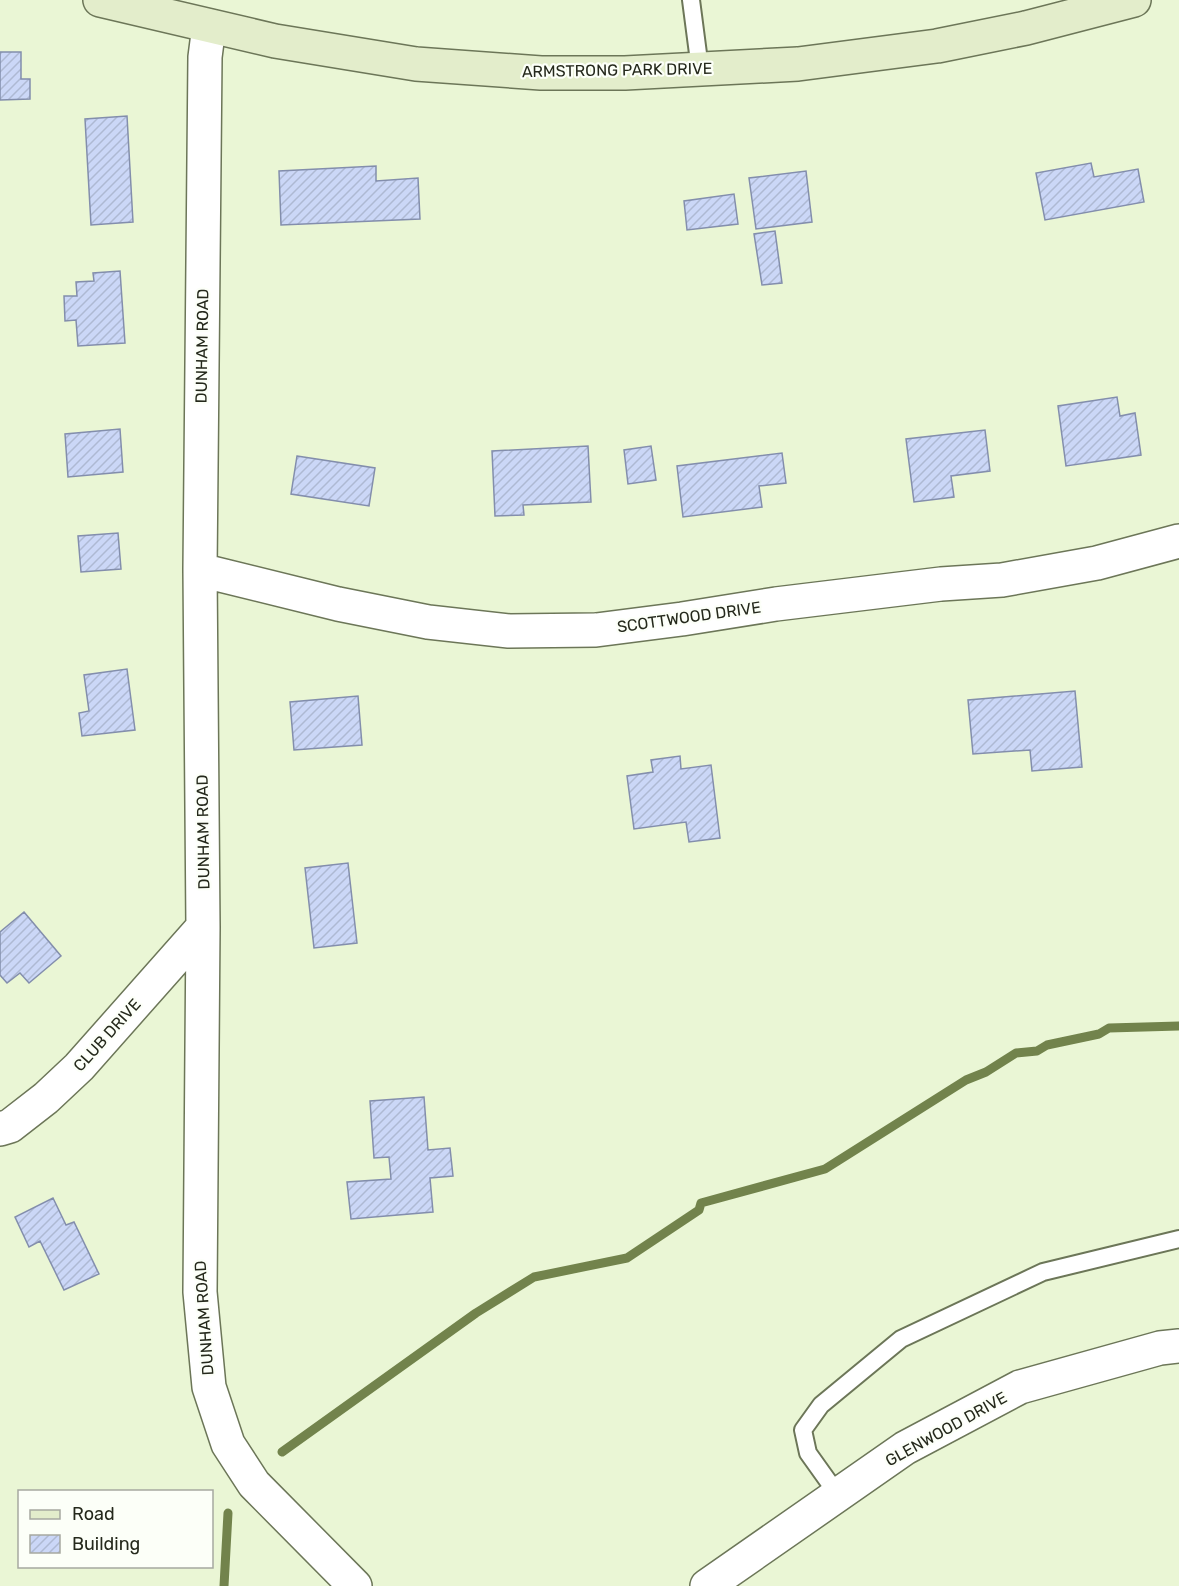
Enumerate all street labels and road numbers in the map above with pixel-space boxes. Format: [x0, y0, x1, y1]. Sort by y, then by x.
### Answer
street label: ARMSTRONG PARK DRIVE [522, 59, 712, 81]
street label: DUNHAM ROAD [191, 288, 213, 404]
street label: SCOTTWOOD DRIVE [616, 597, 762, 637]
street label: DUNHAM ROAD [192, 774, 214, 890]
street label: CLUB DRIVE [69, 995, 145, 1075]
street label: DUNHAM ROAD [191, 1260, 217, 1376]
street label: GLENWOOD DRIVE [882, 1388, 1010, 1470]

